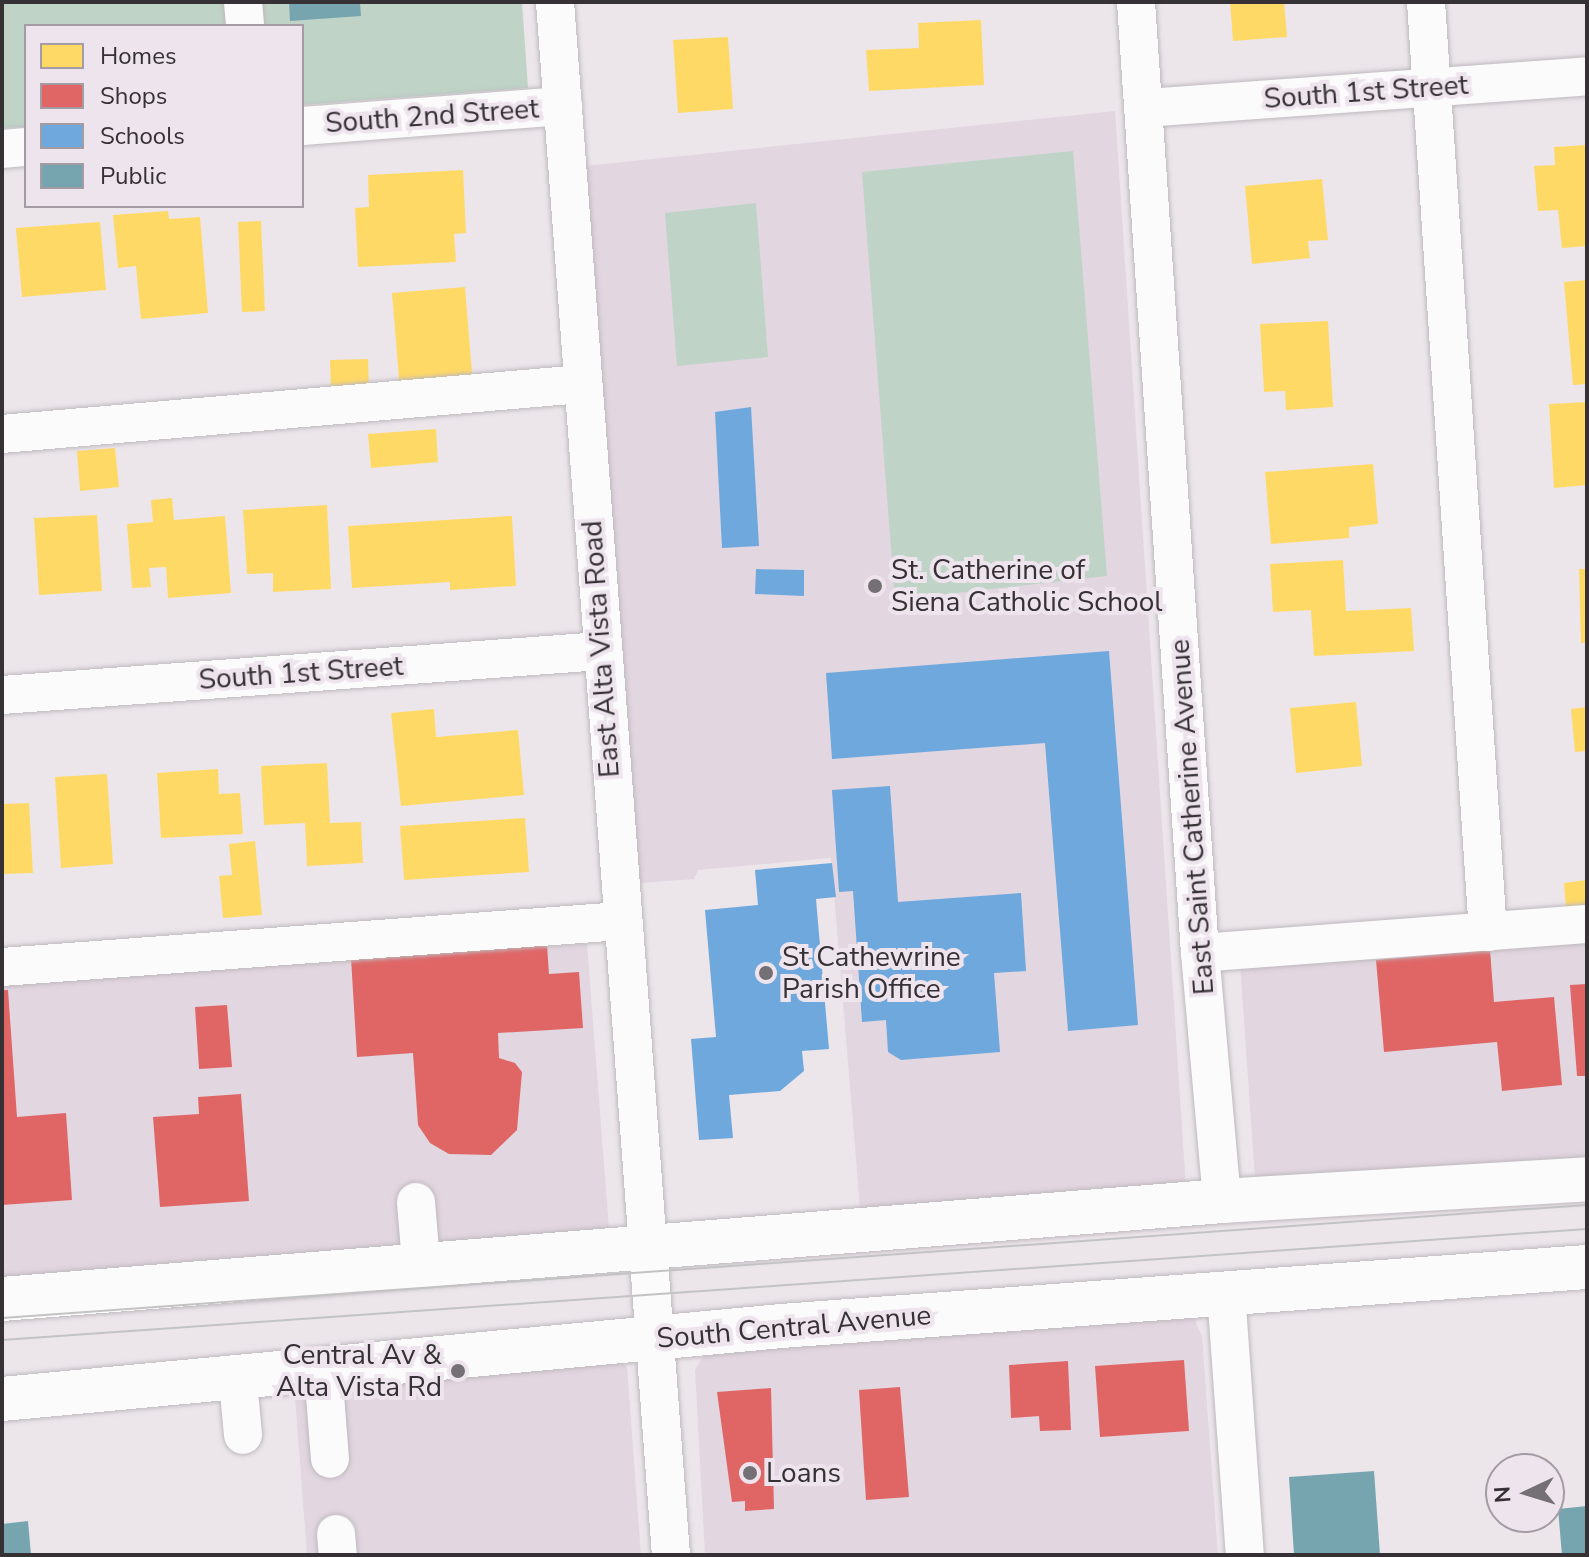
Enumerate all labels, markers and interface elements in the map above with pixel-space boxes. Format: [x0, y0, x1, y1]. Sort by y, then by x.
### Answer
legend [24, 24, 304, 208]
text: Homes [100, 40, 176, 72]
street label: South 1st Street [1263, 68, 1469, 116]
text: Shops [100, 80, 167, 112]
street label: South 2nd Street [324, 92, 540, 140]
text: Schools [100, 120, 185, 152]
text: Public [100, 160, 166, 192]
street label: East Alta Vista Road [575, 519, 627, 779]
place label: St. Catherine of Siena Catholic School [891, 553, 1163, 619]
marker: St. Catherine of Siena Catholic School [866, 577, 884, 595]
street label: East Saint Catherine Avenue [1163, 638, 1221, 996]
street label: South 1st Street [198, 649, 404, 697]
place label: St Cathewrine Parish Office [782, 940, 961, 1006]
marker: St Cathewrine Parish Office [757, 964, 775, 982]
street label: South Central Avenue [655, 1298, 933, 1356]
place label: Central Av & Alta Vista Rd [276, 1338, 442, 1404]
marker: Central Av & Alta Vista Rd [449, 1362, 467, 1380]
north arrow [1485, 1453, 1565, 1533]
place label: Loans [766, 1456, 841, 1490]
marker: Loans [741, 1464, 759, 1482]
text: N [1488, 1485, 1519, 1504]

